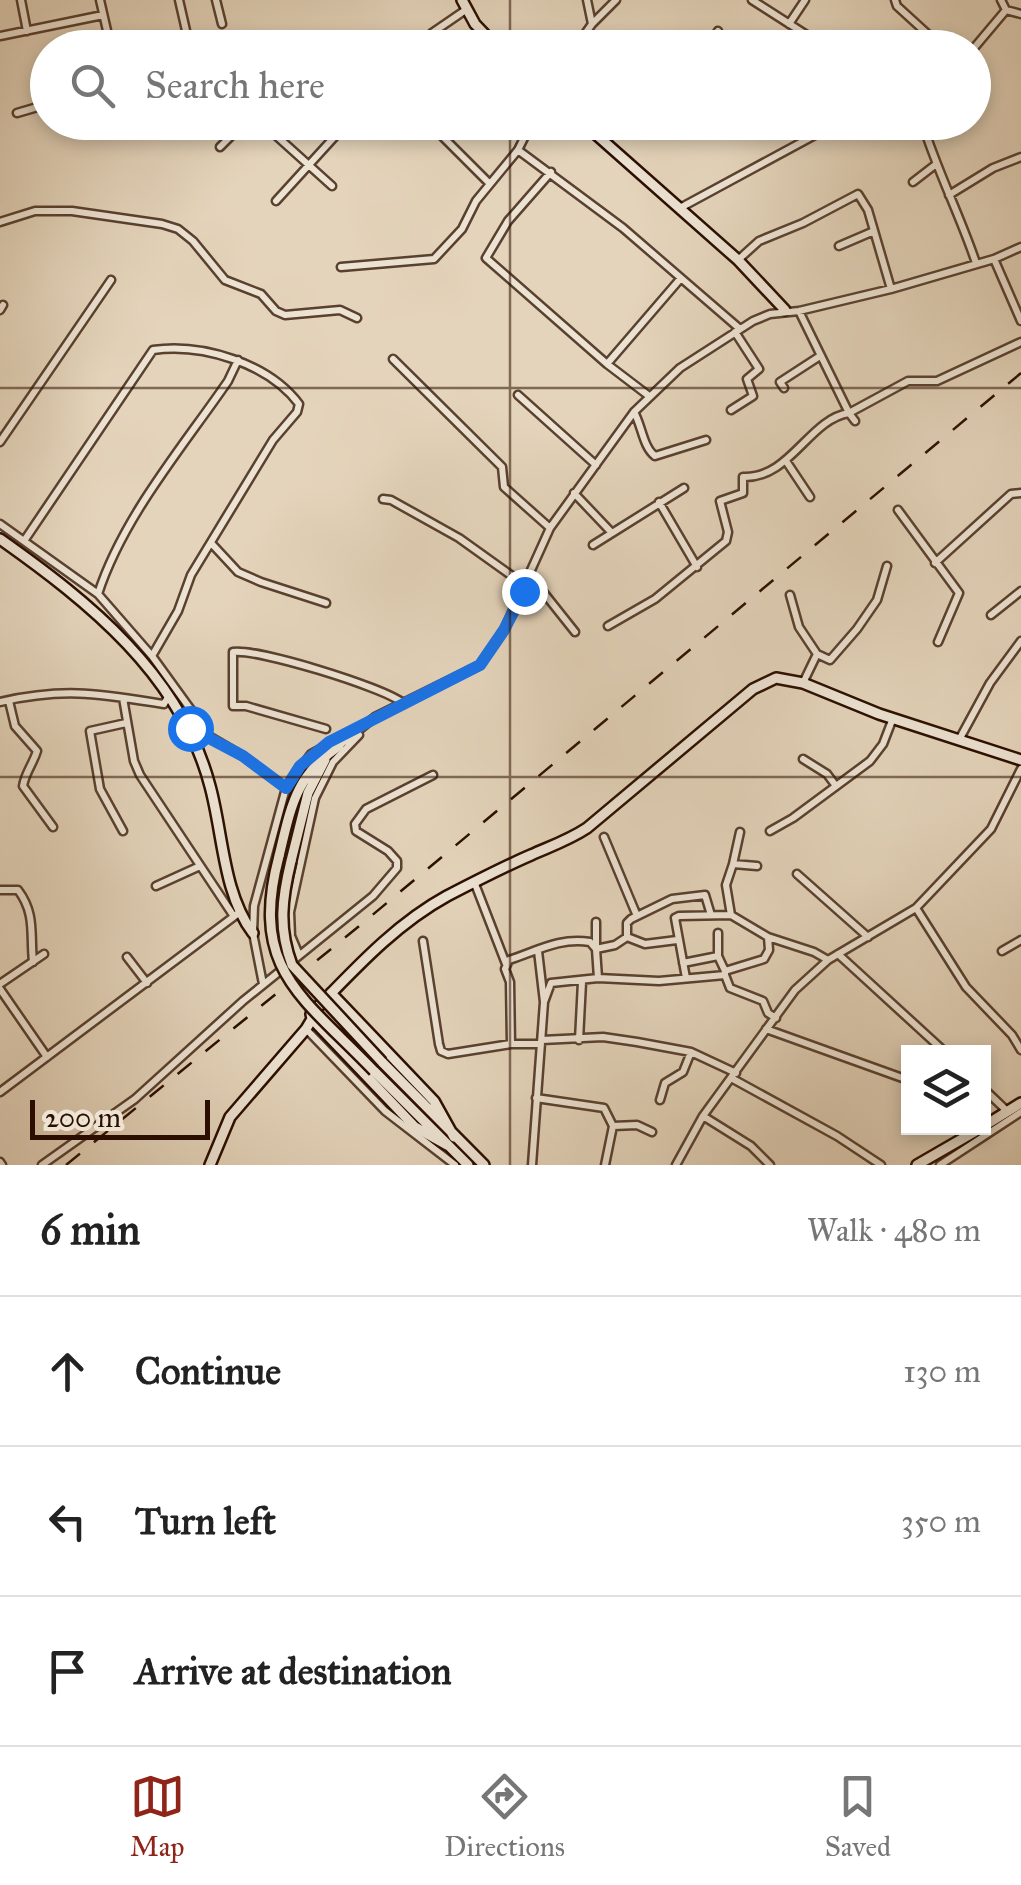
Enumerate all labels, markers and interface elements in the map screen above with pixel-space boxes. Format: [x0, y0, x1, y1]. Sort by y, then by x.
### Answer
search box [30, 30, 991, 140]
icon: search [65, 58, 120, 113]
text: Search here [145, 62, 325, 108]
route end [502, 569, 548, 615]
route start [168, 706, 214, 752]
map controls [901, 1045, 991, 1135]
button: layers [901, 1045, 991, 1135]
scale bar [30, 1095, 210, 1140]
text: 200 m [45, 1100, 121, 1135]
text: 6 min [40, 1204, 140, 1256]
text: Walk · 480 m [807, 1211, 981, 1250]
icon: ahead [40, 1344, 95, 1399]
text: Continue [135, 1348, 281, 1394]
text: 130 m [903, 1352, 981, 1391]
icon: left [40, 1494, 95, 1549]
text: Turn left [135, 1498, 276, 1544]
text: 350 m [901, 1502, 981, 1541]
icon: arrive [40, 1644, 95, 1699]
text: Arrive at destination [135, 1648, 452, 1694]
tab: Map [130, 1769, 185, 1864]
tab: Directions [444, 1769, 565, 1864]
tab: Saved [825, 1769, 891, 1864]

